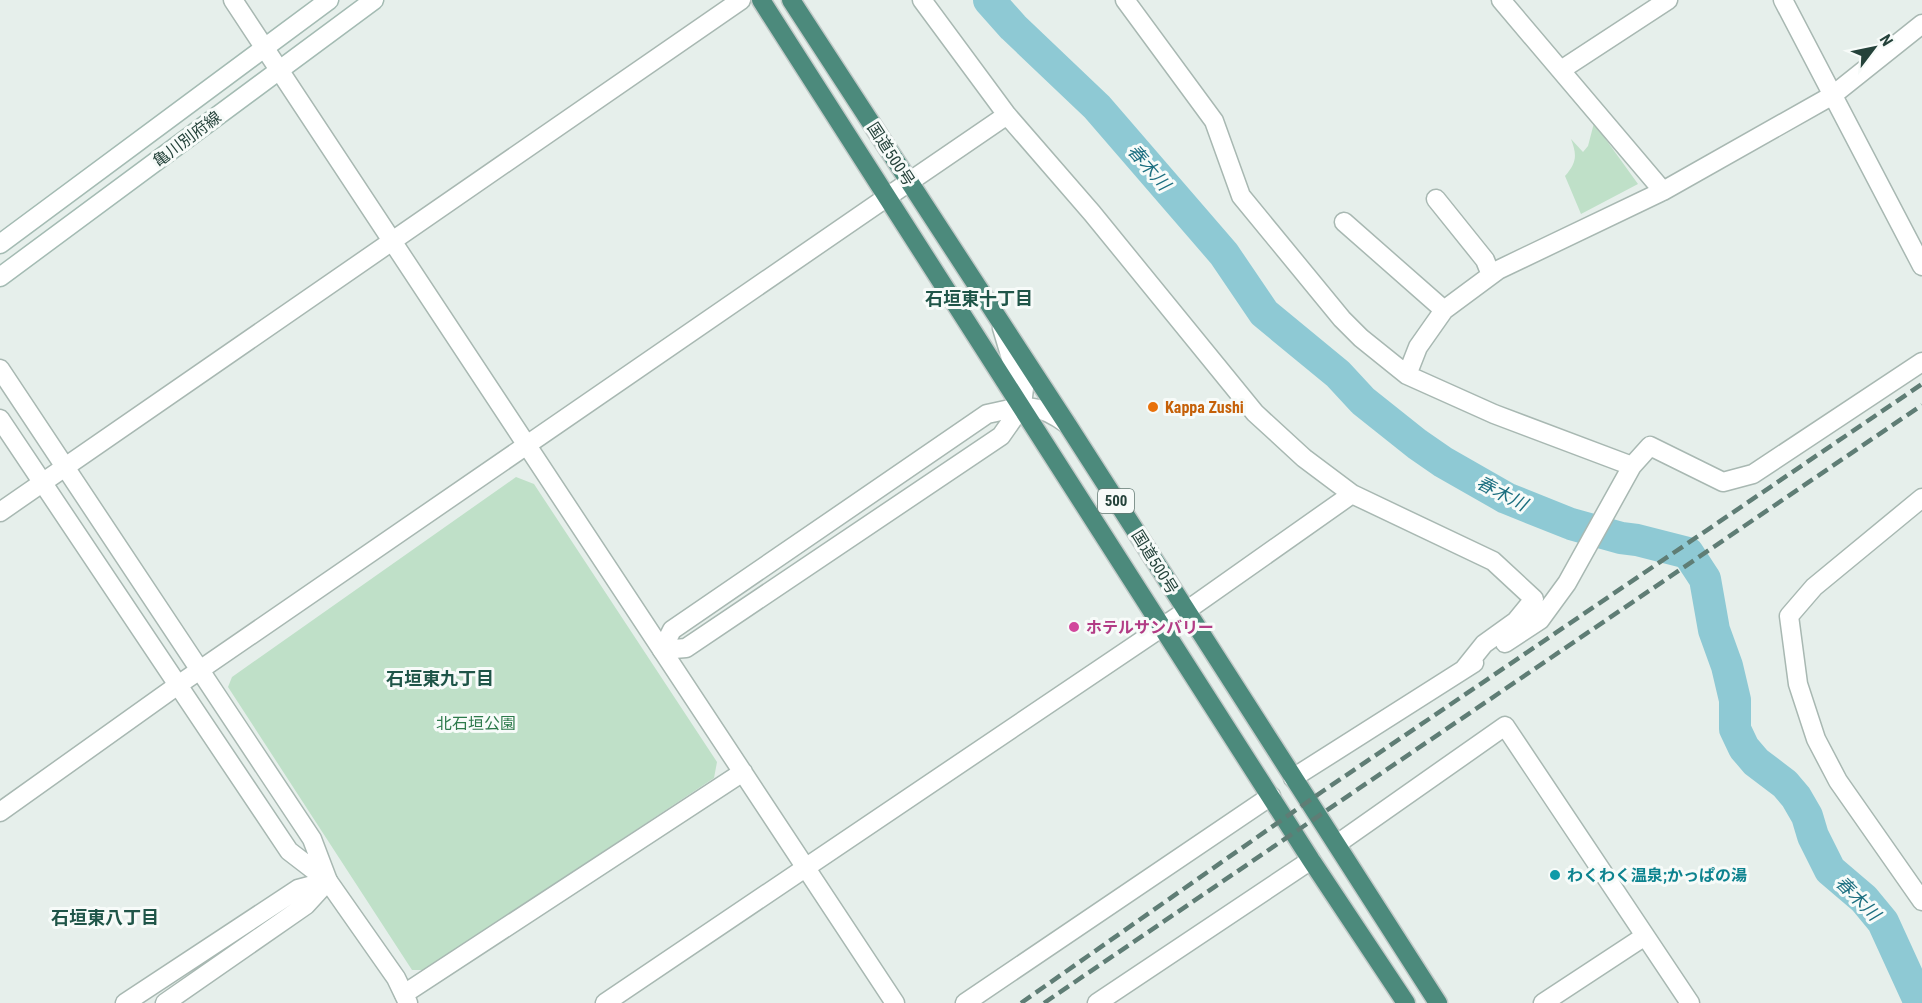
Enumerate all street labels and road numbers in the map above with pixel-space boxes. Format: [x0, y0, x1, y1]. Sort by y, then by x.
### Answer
street label: 亀川別府線 [149, 107, 225, 171]
street label: 国道500号 [864, 119, 918, 189]
road number: 500 [1098, 489, 1134, 513]
street label: 国道500号 [1128, 527, 1182, 597]

